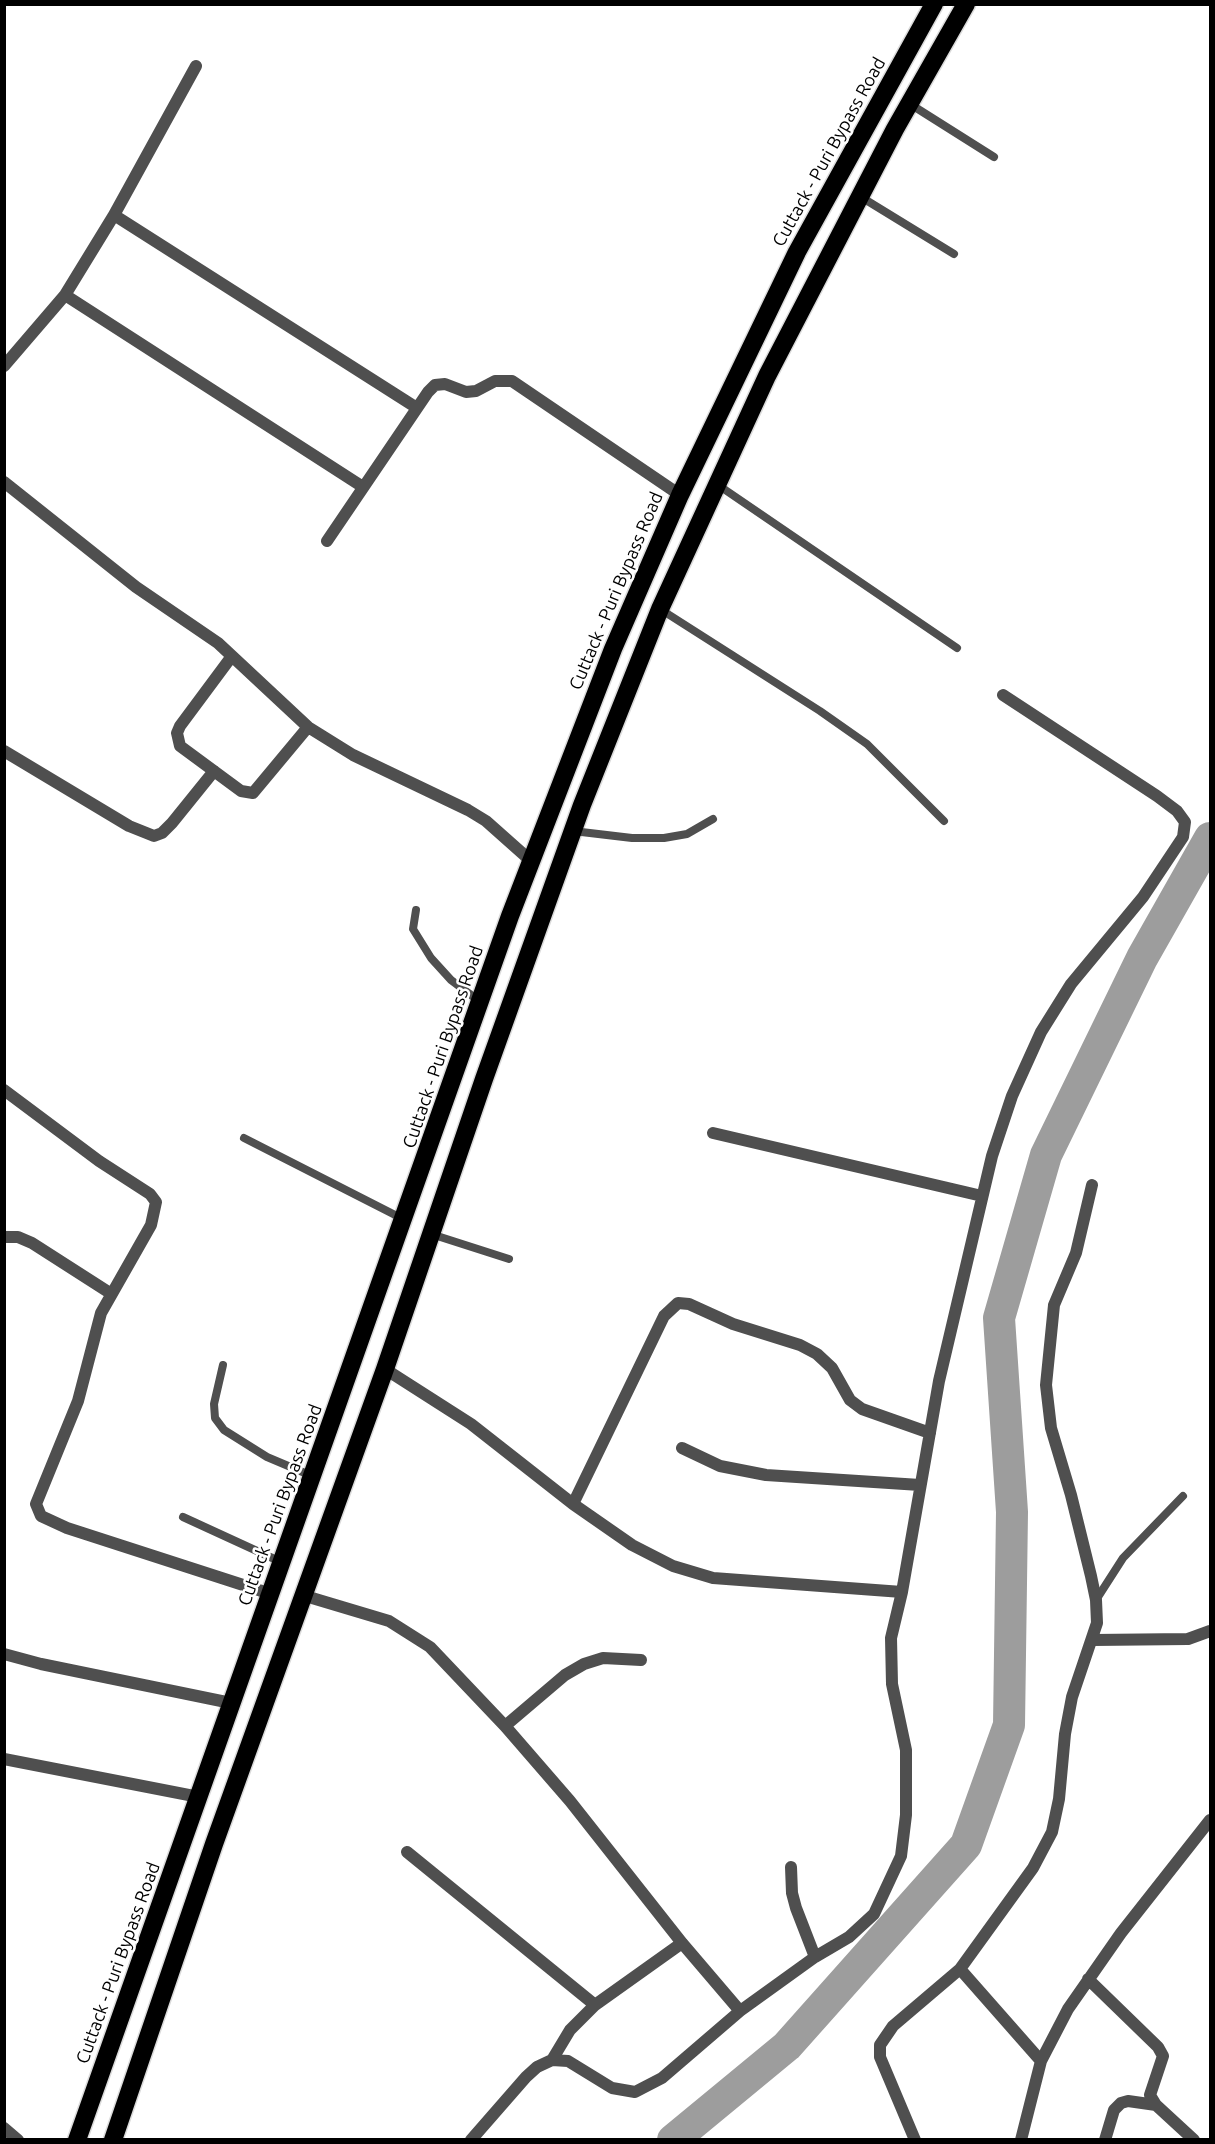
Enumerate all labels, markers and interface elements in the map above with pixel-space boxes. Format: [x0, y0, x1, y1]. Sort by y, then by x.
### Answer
street label: Cuttack - Puri Bypass Road [768, 54, 890, 250]
street label: Cuttack - Puri Bypass Road [564, 489, 668, 693]
street label: Cuttack - Puri Bypass Road [398, 943, 488, 1151]
street label: Cuttack - Puri Bypass Road [233, 1401, 327, 1609]
street label: Cuttack - Puri Bypass Road [71, 1859, 165, 2067]

